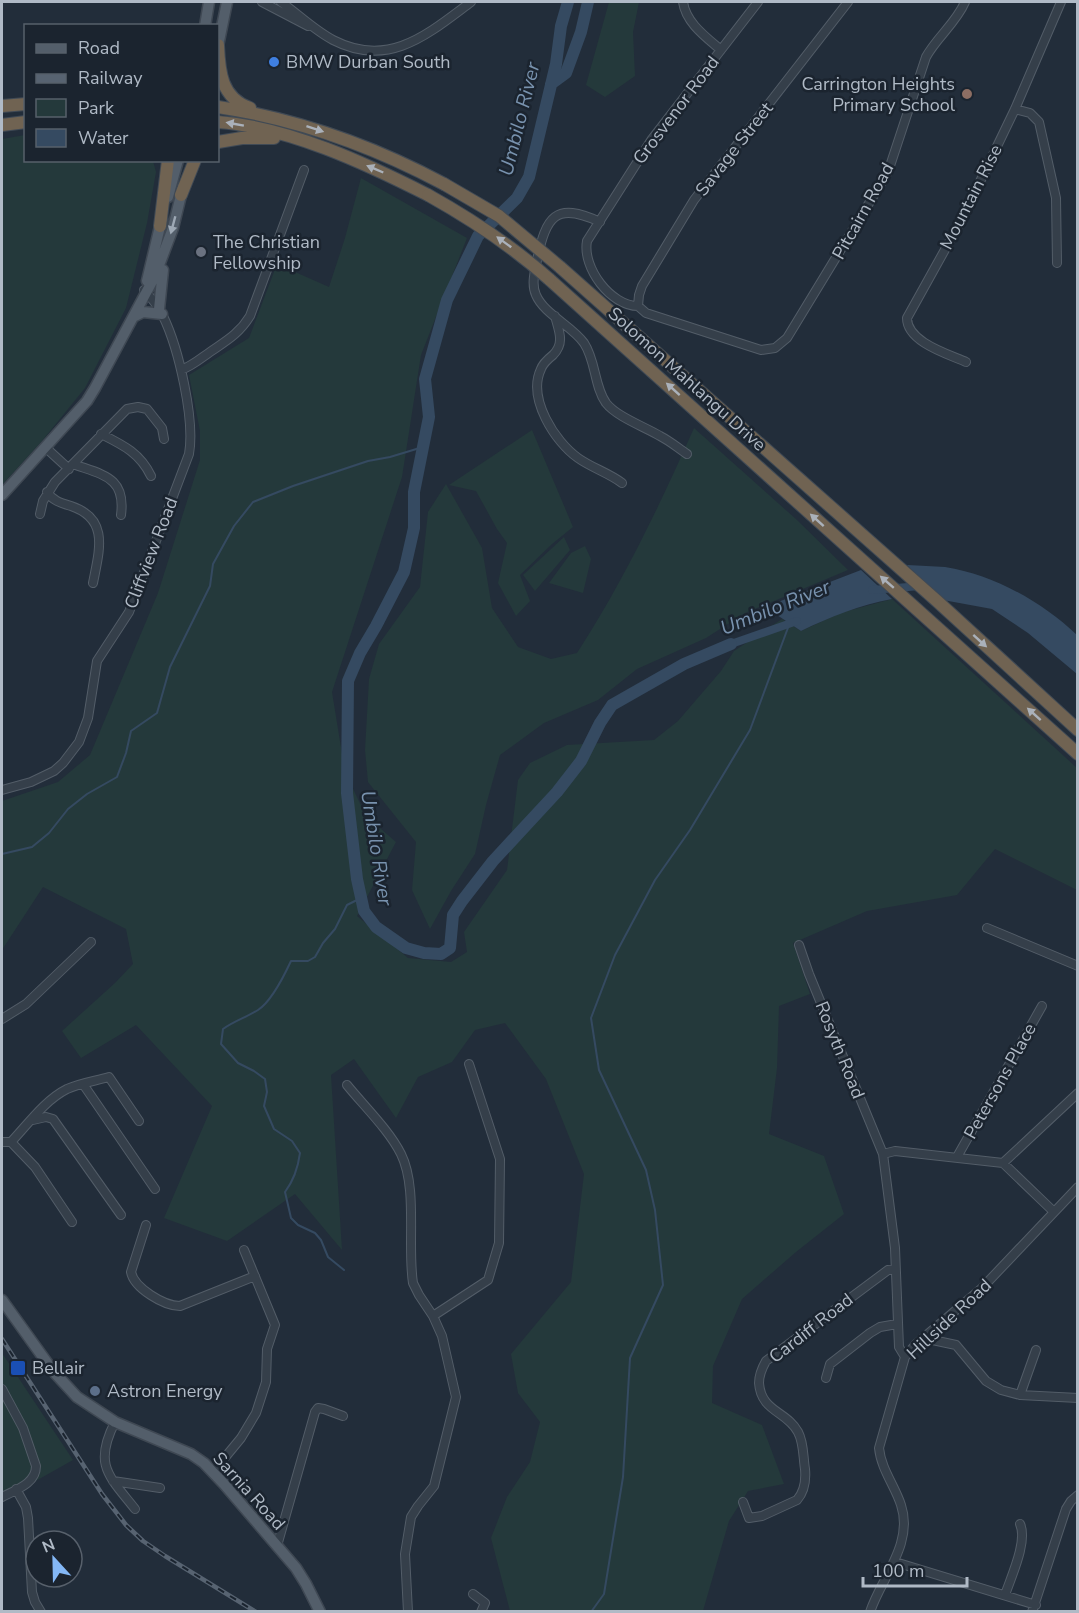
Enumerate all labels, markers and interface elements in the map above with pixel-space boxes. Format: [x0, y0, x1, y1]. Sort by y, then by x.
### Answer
legend [24, 24, 219, 162]
text: Road [78, 36, 120, 60]
place label: BMW Durban South [286, 50, 450, 74]
street label: Grosvenor Road [627, 51, 725, 169]
marker: BMW Durban South [267, 55, 281, 69]
water label: Umbilo River [492, 59, 547, 179]
text: Railway [78, 66, 143, 90]
place label: Carrington Heights Primary School [802, 72, 956, 117]
marker: Carrington Heights Primary School [960, 87, 974, 101]
text: Park [78, 96, 115, 120]
street label: Savage Street [690, 97, 779, 201]
one-way arrow [225, 120, 244, 129]
one-way arrow [306, 125, 324, 134]
text: Water [78, 126, 129, 150]
street label: Mountain Rise [934, 140, 1008, 254]
street label: Pitcairn Road [827, 158, 899, 264]
one-way arrow [366, 164, 384, 173]
one-way arrow [168, 216, 178, 234]
place label: The Christian Fellowship [213, 230, 320, 275]
one-way arrow [496, 236, 512, 248]
marker: The Christian Fellowship [194, 245, 208, 259]
street label: Solomon Mahlangu Drive [603, 302, 771, 456]
one-way arrow [666, 383, 680, 397]
street label: Cliffview Road [119, 494, 183, 612]
one-way arrow [810, 513, 825, 527]
water label: Umbilo River [716, 573, 835, 642]
one-way arrow [880, 576, 895, 589]
one-way arrow [972, 634, 987, 648]
one-way arrow [1027, 708, 1041, 722]
water label: Umbilo River [354, 789, 399, 908]
street label: Rosyth Road [810, 998, 870, 1102]
street label: Petersons Place [958, 1019, 1042, 1143]
street label: Hillside Road [901, 1273, 997, 1365]
street label: Cardiff Road [764, 1288, 858, 1368]
place label: Bellair [32, 1356, 85, 1380]
marker: Bellair [9, 1359, 27, 1377]
place label: Astron Energy [107, 1379, 223, 1403]
marker: Astron Energy [88, 1384, 102, 1398]
street label: Sarnia Road [207, 1447, 291, 1535]
north arrow [24, 1529, 84, 1589]
text: N [39, 1534, 58, 1558]
scale bar [863, 1550, 966, 1588]
text: 100 m [872, 1559, 924, 1583]

